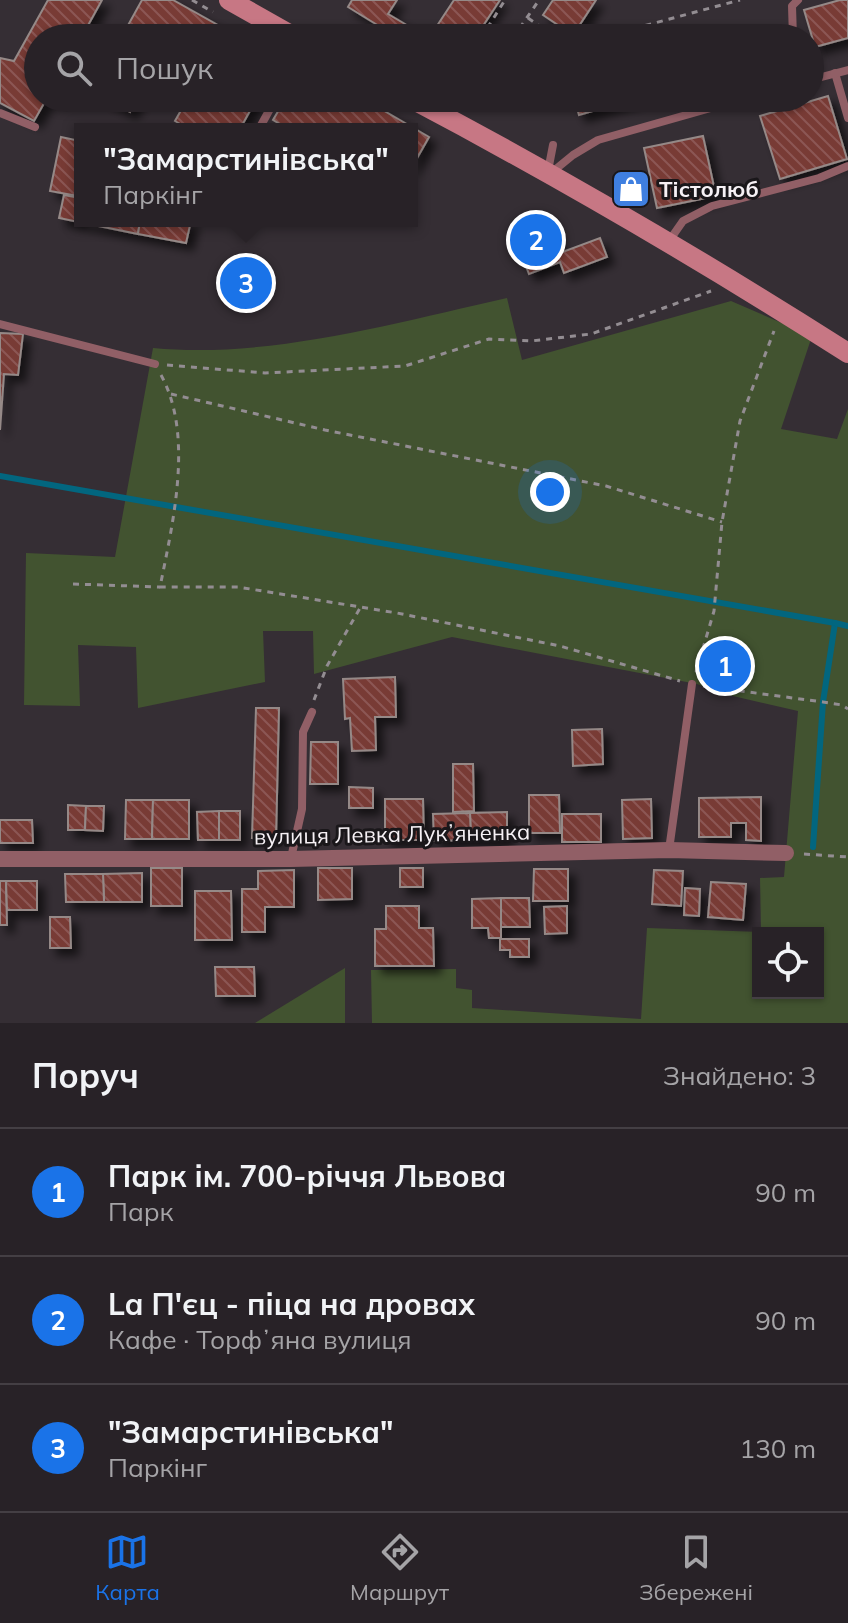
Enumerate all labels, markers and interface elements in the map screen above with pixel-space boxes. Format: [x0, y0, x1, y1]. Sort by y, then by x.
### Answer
search box [24, 24, 824, 112]
icon: search [52, 46, 96, 90]
text: Пошук [116, 49, 213, 87]
popup [74, 123, 418, 227]
text: "Замарстинівська" [103, 140, 389, 178]
shop icon: Тістолюб [610, 168, 652, 210]
place label: Тістолюб [659, 175, 759, 203]
text: Паркінг [103, 178, 202, 211]
pin: 2 [510, 210, 562, 270]
pin: 3 [220, 253, 272, 313]
your location [530, 472, 570, 512]
pin: 1 [699, 636, 751, 696]
street label: вулиця Левка Лукʼяненка [254, 818, 530, 850]
map controls [752, 927, 824, 999]
button: locate [752, 927, 824, 999]
text: Поруч [32, 1054, 139, 1097]
text: Знайдено: 3 [663, 1059, 816, 1092]
text: Парк ім. 700-річчя Львова [108, 1157, 506, 1195]
text: 1 [50, 1176, 66, 1209]
text: 90 m [755, 1176, 816, 1209]
text: Парк [108, 1195, 174, 1228]
text: La П'єц - піца на дровах [108, 1285, 475, 1323]
text: 2 [50, 1304, 66, 1337]
text: 90 m [755, 1304, 816, 1337]
text: Кафе · Торфʼяна вулиця [108, 1323, 412, 1356]
text: "Замарстинівська" [108, 1413, 393, 1451]
text: 3 [50, 1432, 66, 1465]
text: 130 m [740, 1432, 816, 1465]
text: Паркінг [108, 1451, 207, 1484]
tab: Карта [95, 1530, 160, 1606]
tab: Маршрут [350, 1530, 449, 1606]
tab: Збережені [639, 1530, 753, 1606]

